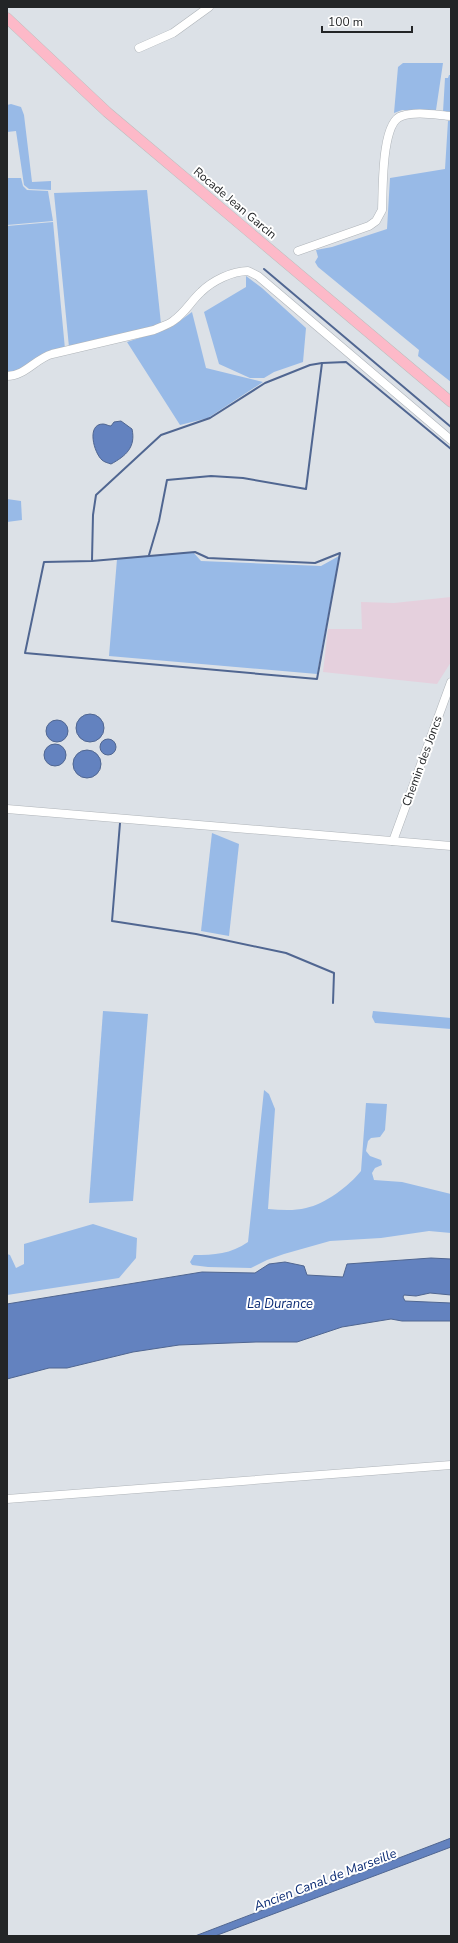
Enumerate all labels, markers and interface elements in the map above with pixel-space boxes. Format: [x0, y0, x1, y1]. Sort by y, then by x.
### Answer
scale bar [322, 8, 412, 34]
text: 100 m [328, 14, 363, 30]
street label: Rocade Jean Garcin [190, 163, 280, 243]
street label: Chemin des Joncs [398, 713, 446, 808]
water label: La Durance [247, 1295, 313, 1313]
water label: Ancien Canal de Marseille [250, 1844, 399, 1916]

